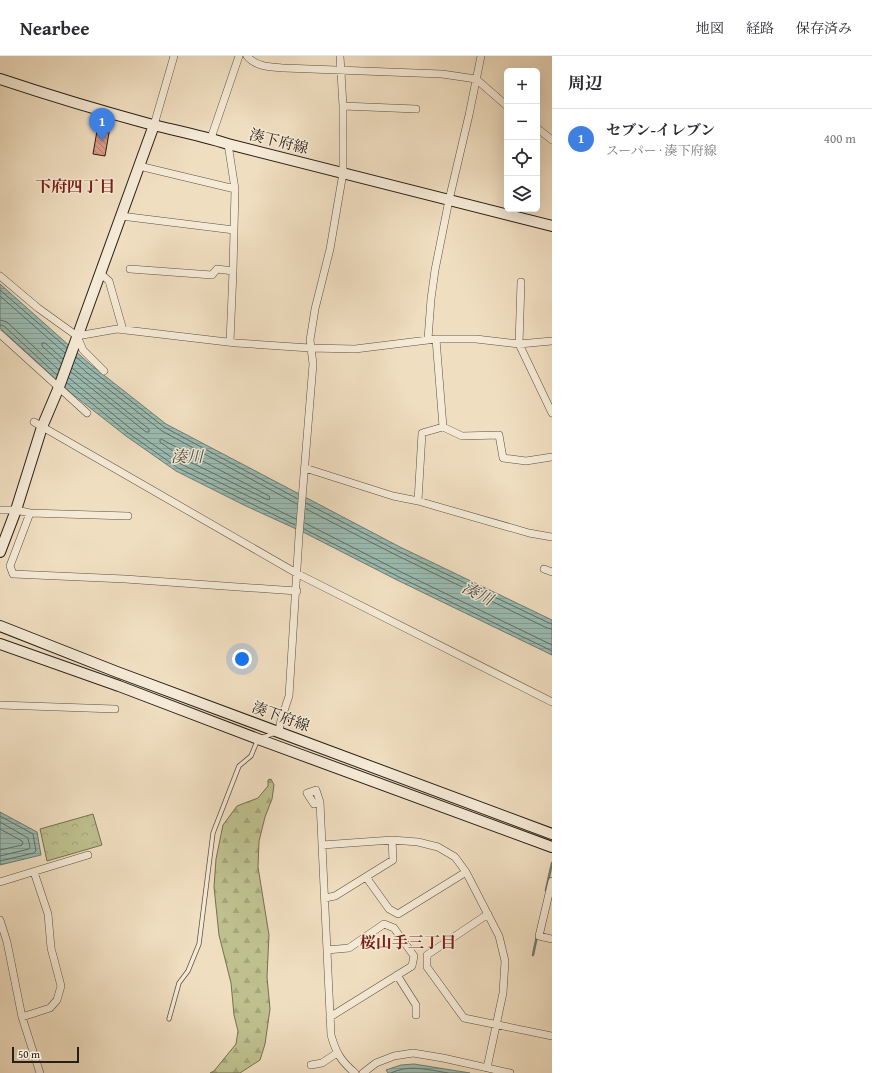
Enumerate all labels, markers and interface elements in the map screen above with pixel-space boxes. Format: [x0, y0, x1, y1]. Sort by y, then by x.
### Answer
text: Nearbee [20, 14, 90, 42]
text: 地図 [696, 18, 724, 38]
text: 経路 [746, 18, 774, 38]
text: 保存済み [796, 18, 852, 38]
map controls [504, 68, 540, 212]
button: + [504, 68, 540, 104]
text: 周辺 [568, 70, 602, 95]
button: − [504, 104, 540, 140]
pin: 1 [89, 108, 115, 141]
text: セブン-イレブン [606, 119, 715, 140]
street label: 湊下府線 [247, 124, 311, 158]
text: 1 [578, 129, 584, 148]
text: 400 m [824, 129, 856, 148]
button: locate [504, 140, 540, 176]
text: スーパー · 湊下府線 [606, 141, 717, 160]
district label: 下府四丁目 [35, 174, 115, 198]
button: layers [504, 176, 540, 212]
water label: 湊川 [171, 444, 205, 468]
water label: 湊川 [458, 575, 499, 612]
your location [232, 649, 252, 669]
street label: 湊下府線 [249, 696, 313, 736]
district label: 桜山手三丁目 [360, 930, 456, 954]
scale bar [12, 1045, 79, 1064]
text: 50 m [18, 1046, 40, 1062]

